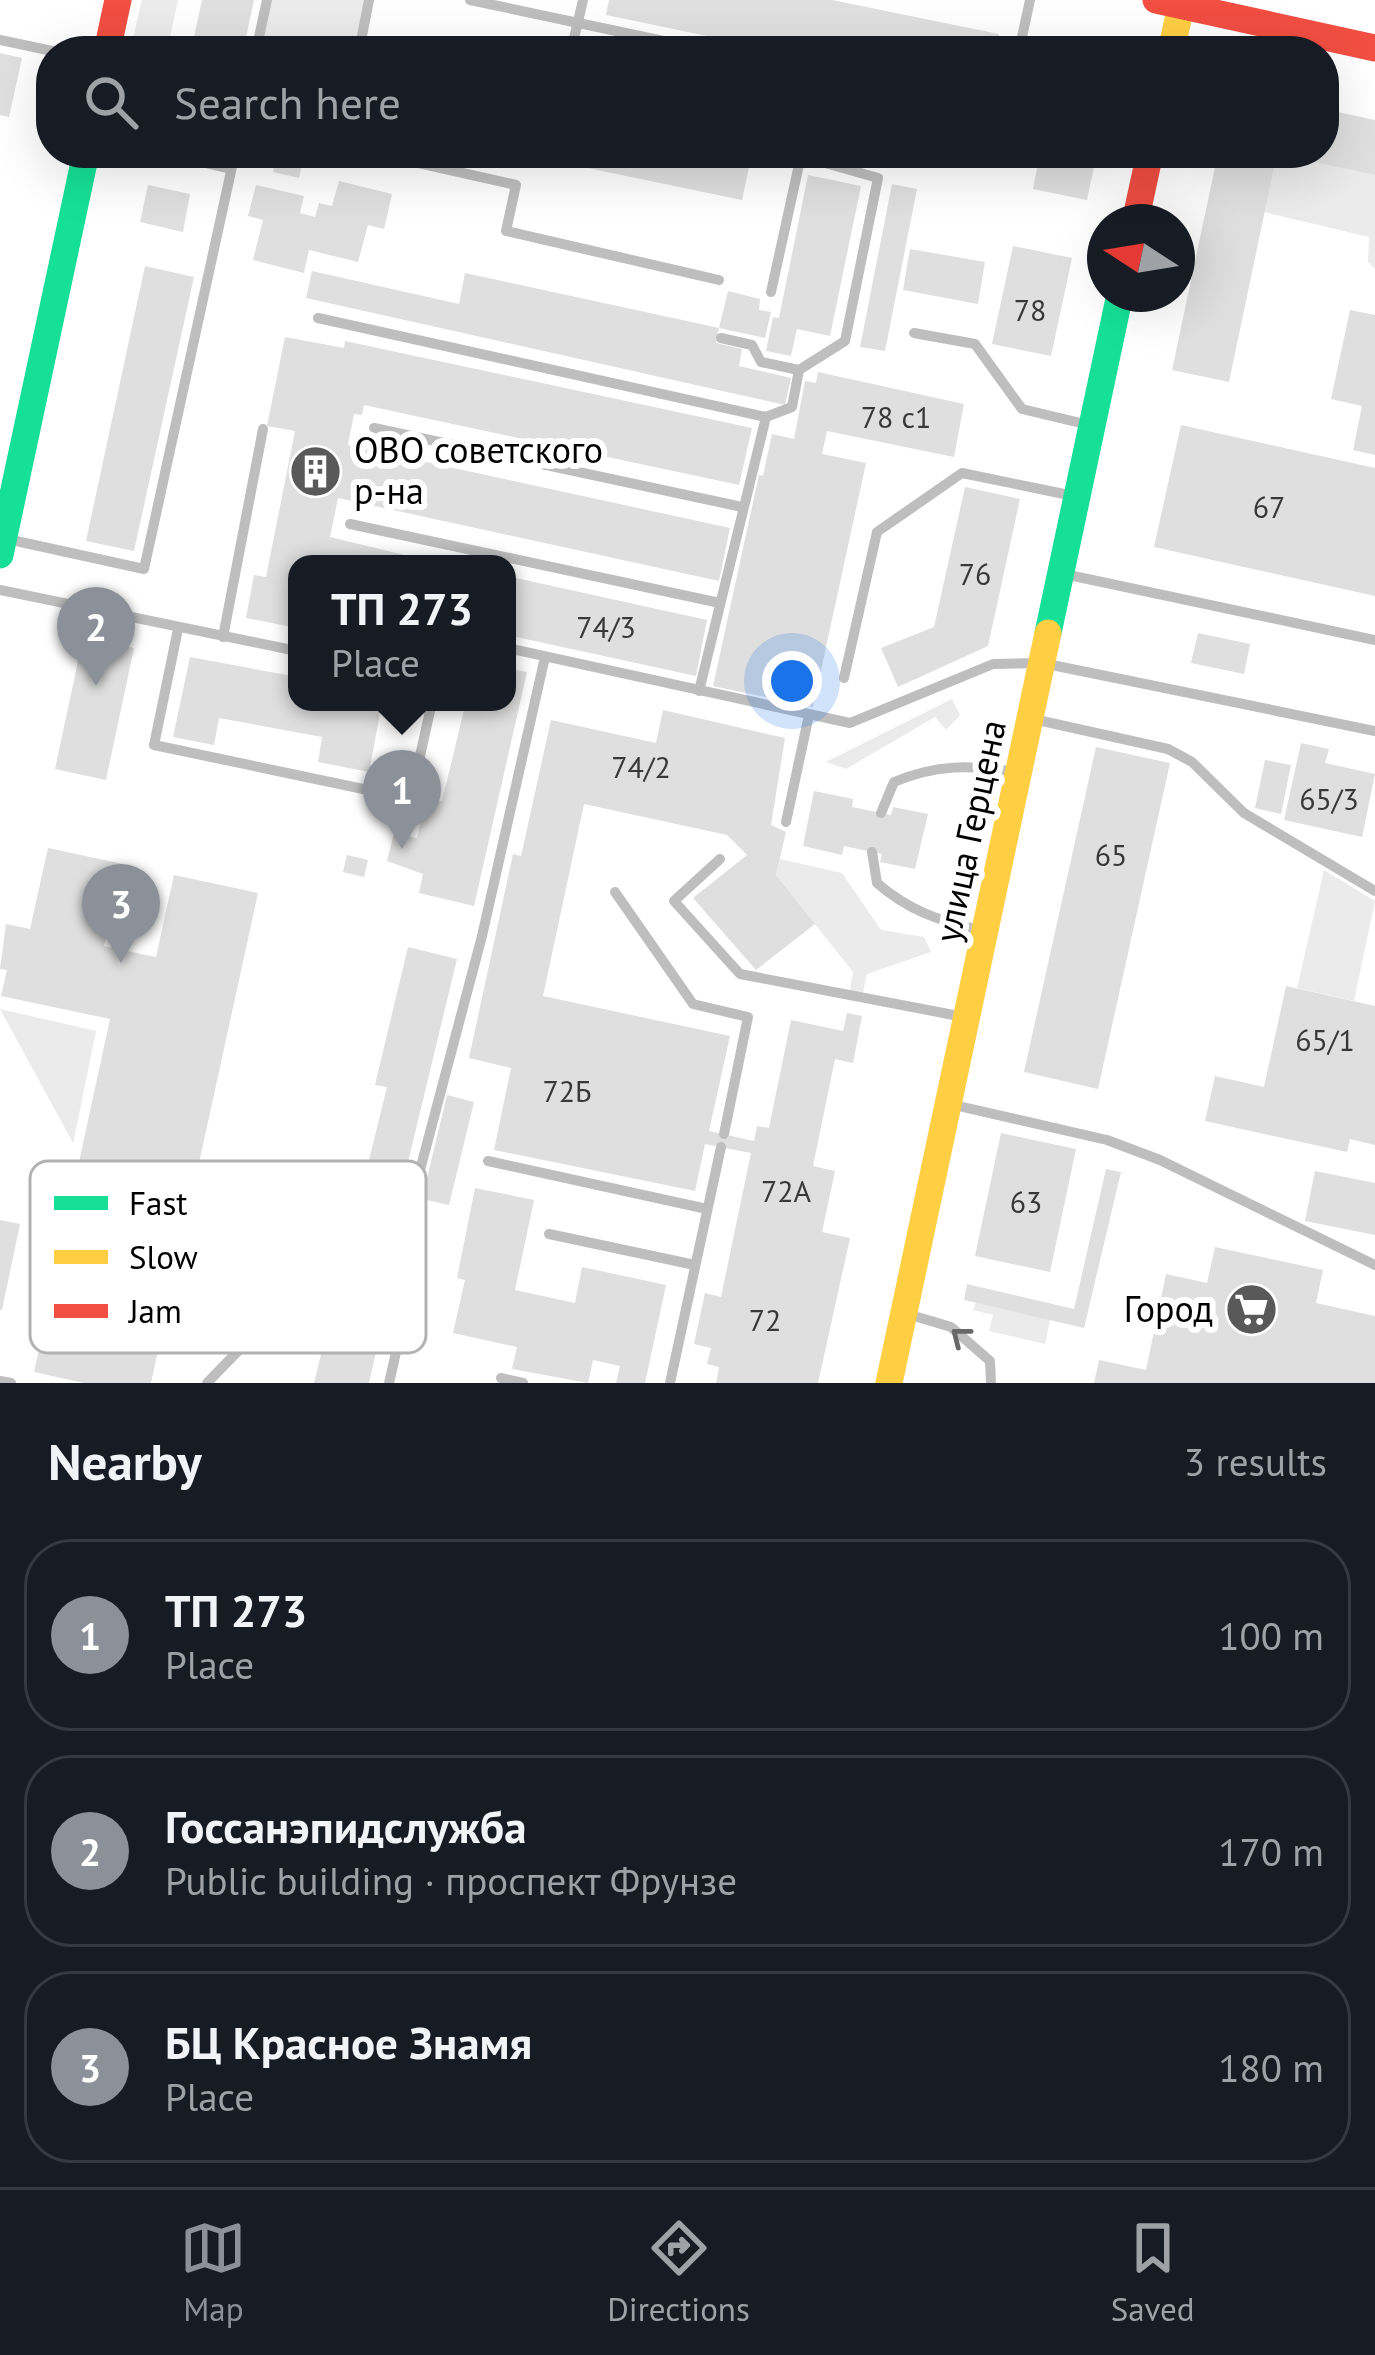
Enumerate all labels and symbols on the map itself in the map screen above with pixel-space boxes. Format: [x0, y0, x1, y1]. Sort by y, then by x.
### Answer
north arrow [1087, 204, 1195, 312]
house number: 78 [1014, 290, 1046, 329]
house number: 78 с1 [861, 397, 931, 436]
place label: ОВО советского р-на [354, 426, 603, 514]
building icon: ОВО советского р-на [287, 443, 343, 499]
house number: 67 [1253, 487, 1285, 526]
house number: 76 [959, 554, 991, 593]
pin: 2 [57, 587, 135, 686]
house number: 74/3 [576, 607, 636, 646]
your location [762, 651, 822, 711]
street label: улица Герцена [923, 715, 1016, 946]
house number: 74/2 [611, 747, 671, 786]
pin: 1 [363, 750, 441, 849]
house number: 65/3 [1299, 779, 1359, 818]
house number: 65 [1095, 835, 1127, 874]
pin: 3 [82, 864, 160, 963]
house number: 65/1 [1295, 1020, 1355, 1059]
house number: 72Б [542, 1071, 592, 1110]
legend [30, 1161, 426, 1353]
house number: 72А [761, 1171, 812, 1210]
text: Fast [129, 1181, 188, 1224]
house number: 63 [1010, 1182, 1042, 1221]
text: Slow [129, 1235, 198, 1278]
supermarket icon: Город [1224, 1281, 1280, 1337]
place label: Город [1124, 1285, 1213, 1332]
text: Jam [127, 1289, 182, 1332]
house number: 72 [749, 1300, 781, 1339]
one-way arrow [951, 1329, 973, 1351]

